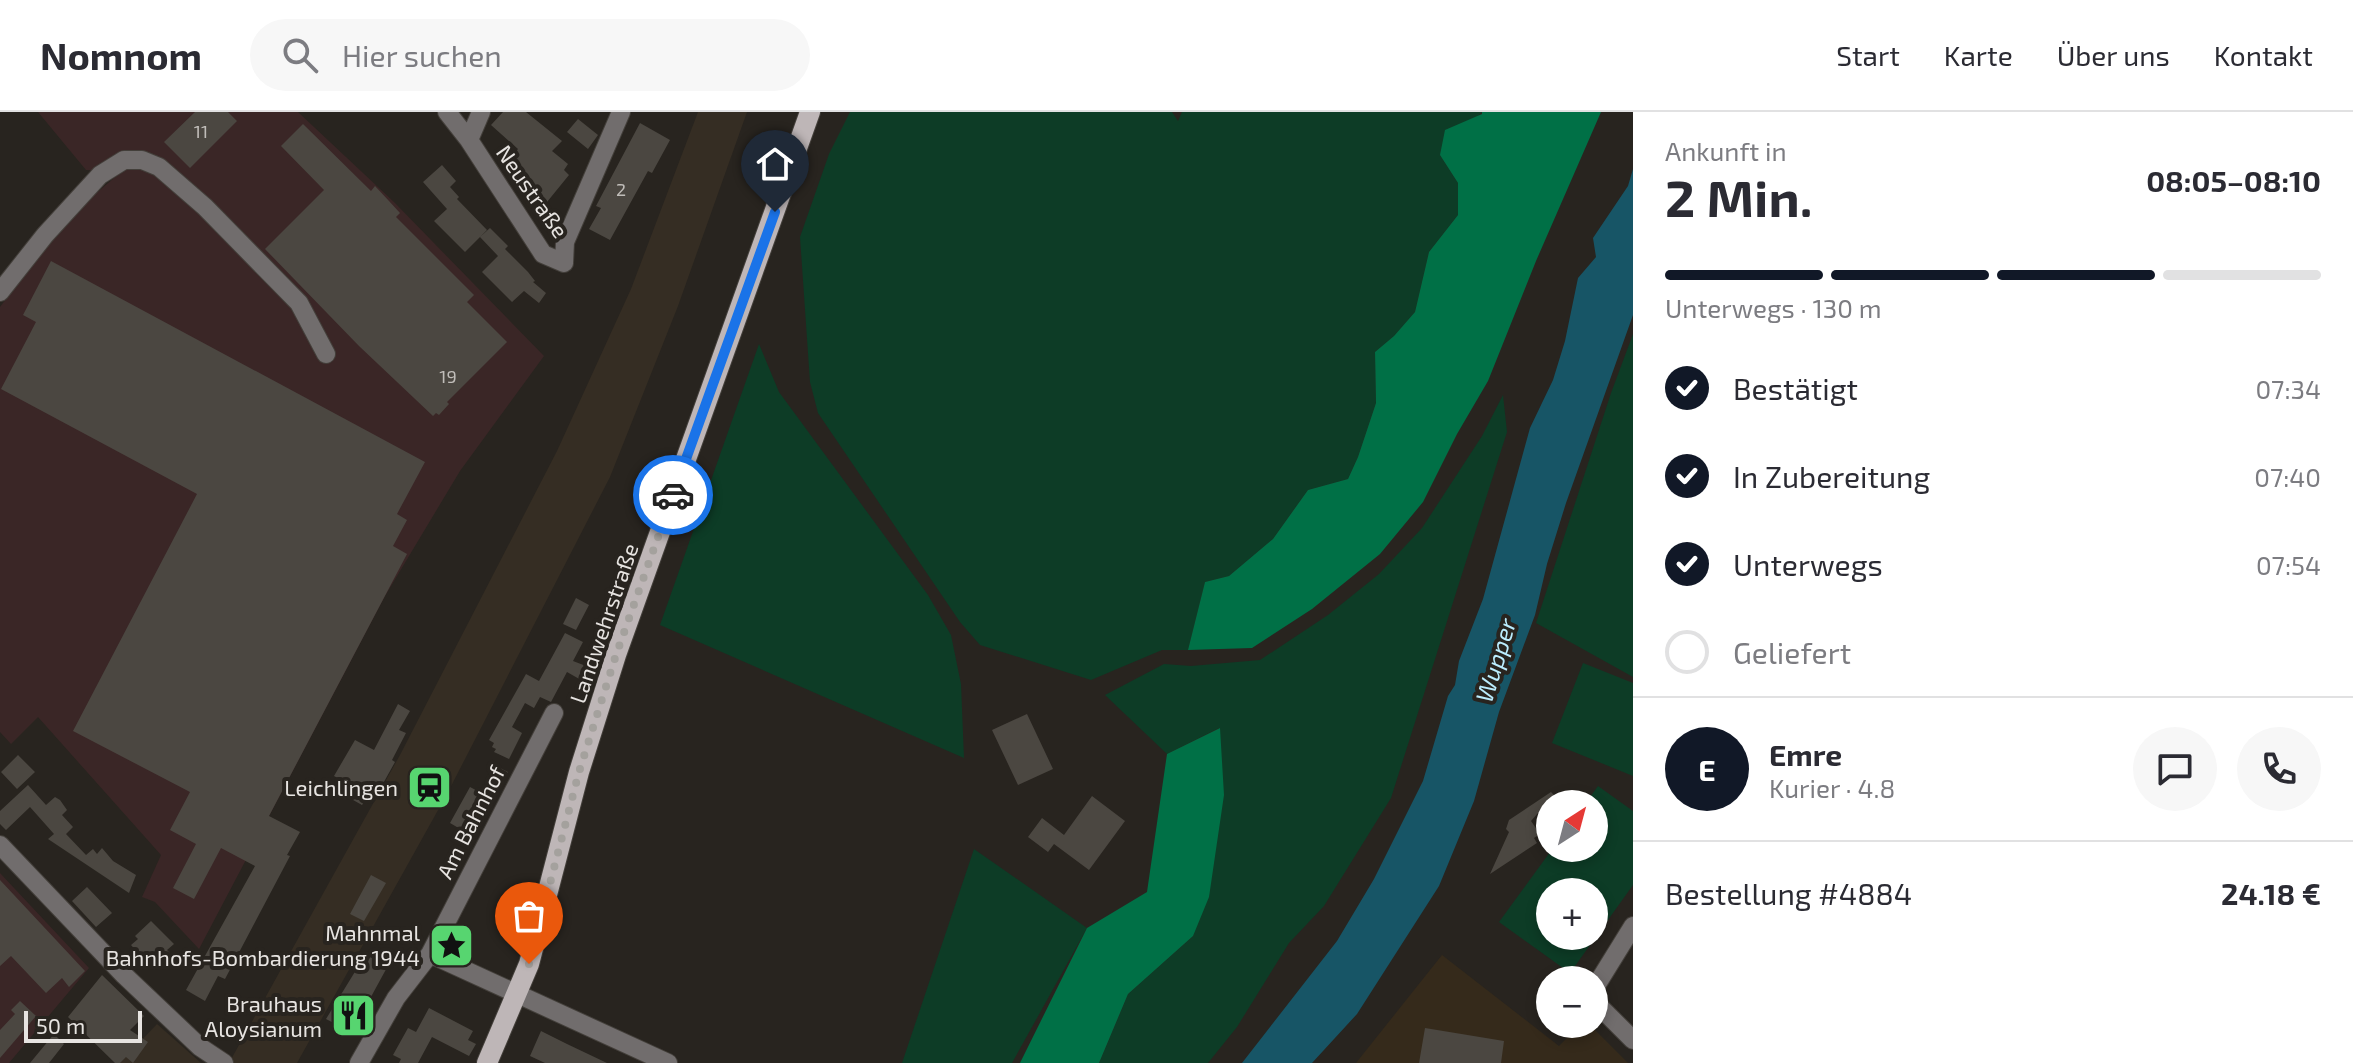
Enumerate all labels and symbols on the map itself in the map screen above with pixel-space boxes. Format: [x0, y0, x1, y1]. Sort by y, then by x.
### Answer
house number: 11 [194, 120, 208, 142]
pin [741, 130, 809, 212]
street label: Neustraße [492, 140, 574, 242]
house number: 2 [616, 178, 626, 200]
house number: 19 [439, 365, 457, 387]
courier [633, 455, 713, 535]
street label: Landwehrstraße [563, 540, 643, 706]
water label: Wupper [1469, 614, 1522, 705]
street label: Am Bahnhof [431, 761, 510, 883]
station icon: Leichlingen [405, 763, 453, 811]
place label: Leichlingen [284, 774, 398, 800]
north arrow [1536, 790, 1608, 862]
pin [495, 882, 563, 964]
place label: Mahnmal Bahnhofs-Bombardierung 1944 [106, 919, 420, 970]
place icon: Mahnmal Bahnhofs-Bombardierung 1944 [427, 921, 475, 969]
place label: Brauhaus Aloysianum [204, 990, 322, 1041]
restaurant icon: Brauhaus Aloysianum [329, 992, 377, 1040]
scale bar [24, 1007, 142, 1043]

